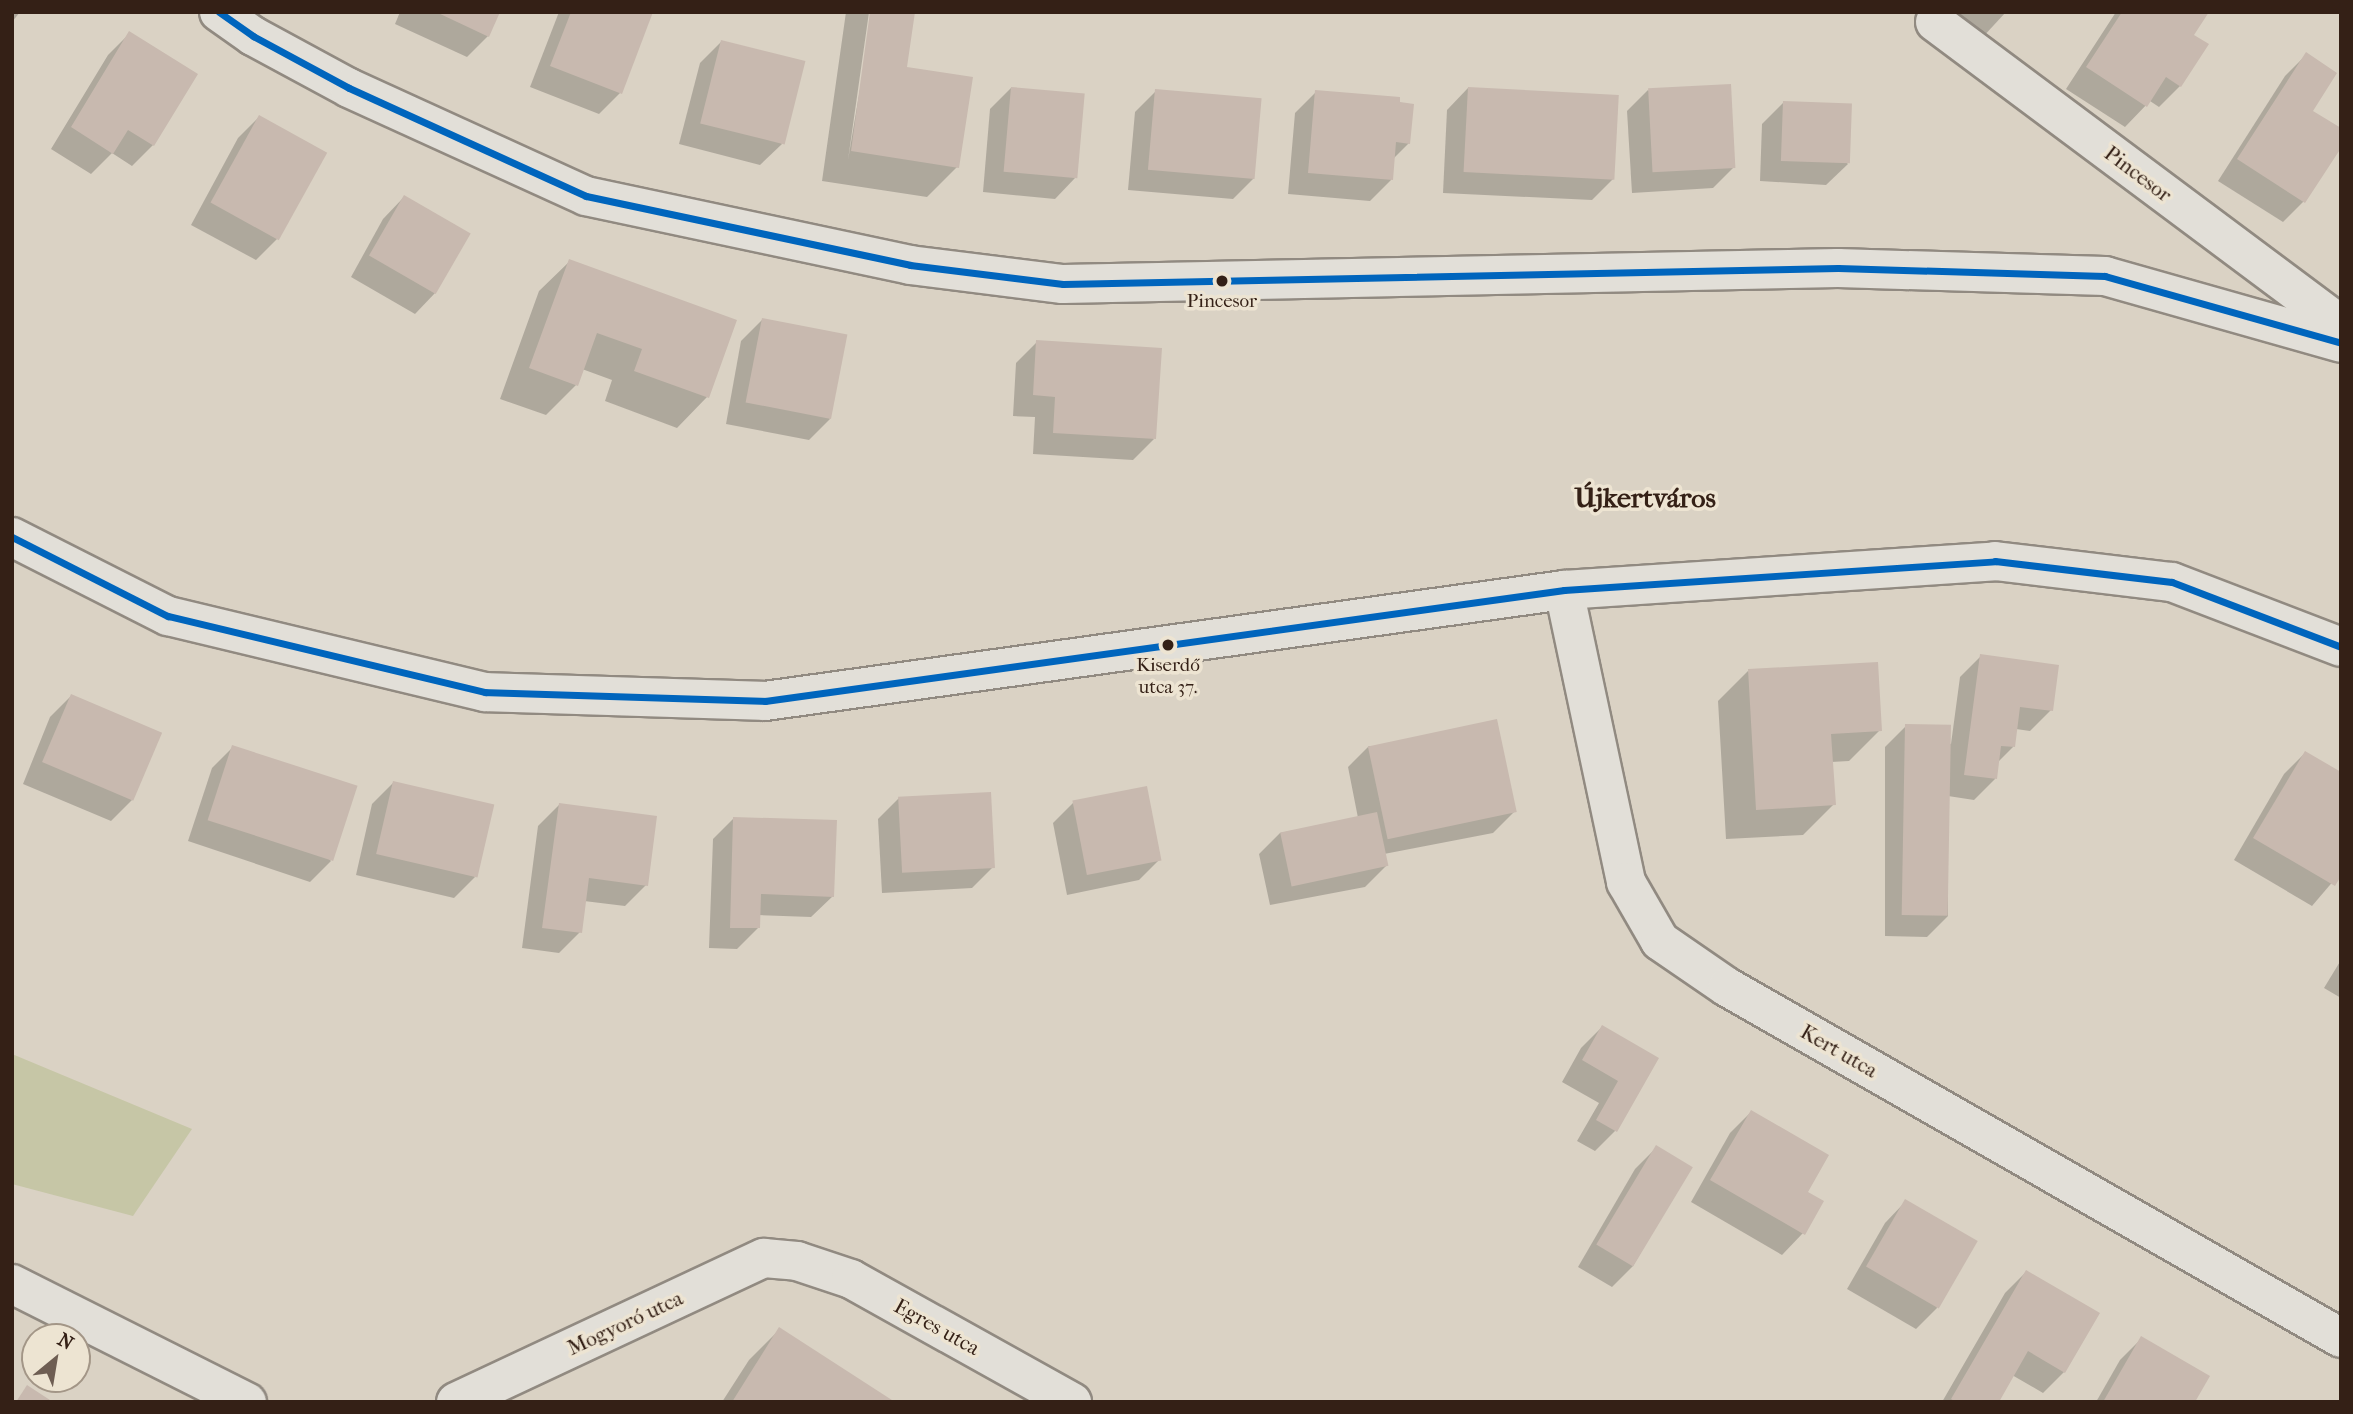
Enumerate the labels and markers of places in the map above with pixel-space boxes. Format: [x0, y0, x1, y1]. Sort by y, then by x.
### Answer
marker: Pincesor [1215, 274, 1229, 288]
place label: Pincesor [1187, 291, 1257, 313]
marker: Kiserdő utca 37. [1161, 638, 1175, 652]
place label: Kiserdő utca 37. [1136, 655, 1200, 699]

